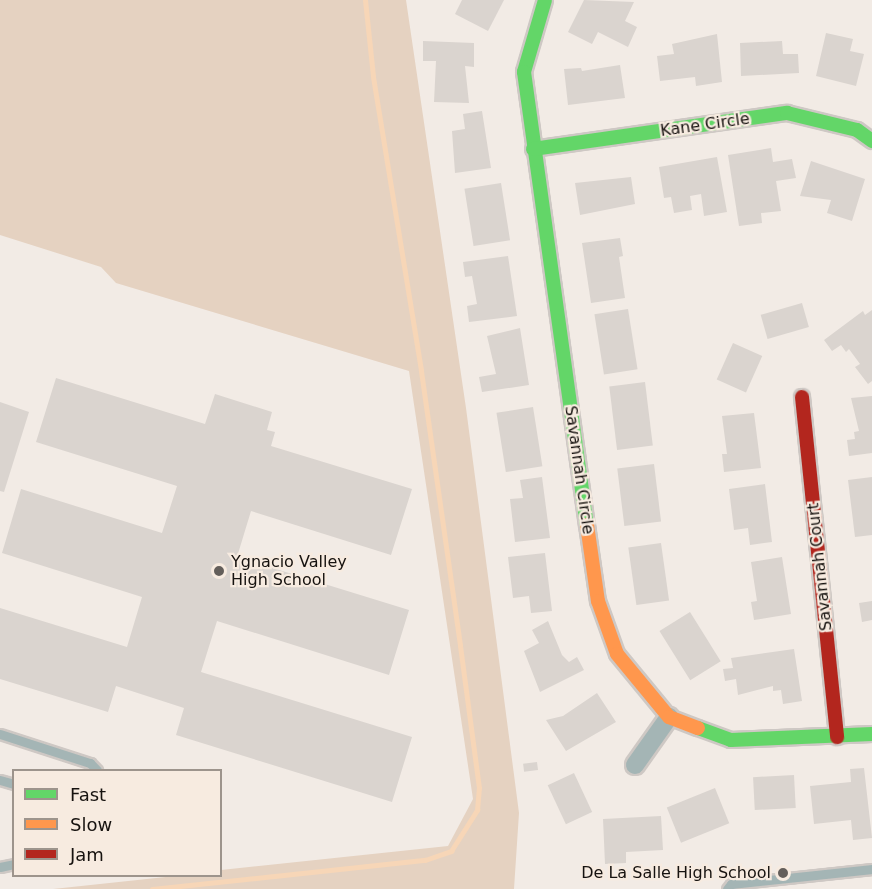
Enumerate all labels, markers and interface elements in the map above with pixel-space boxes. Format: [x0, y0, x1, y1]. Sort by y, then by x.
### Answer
street label: Kane Circle [659, 109, 751, 141]
street label: Savannah Circle [560, 405, 598, 535]
street label: Savannah Court [804, 502, 836, 632]
place label: Ygnacio Valley High School [231, 552, 347, 590]
marker: Ygnacio Valley High School [212, 564, 226, 578]
legend [12, 769, 222, 877]
text: Fast [70, 784, 106, 805]
text: Slow [70, 814, 112, 835]
text: Jam [70, 844, 104, 865]
place label: De La Salle High School [581, 863, 771, 883]
marker: De La Salle High School [776, 866, 790, 880]

